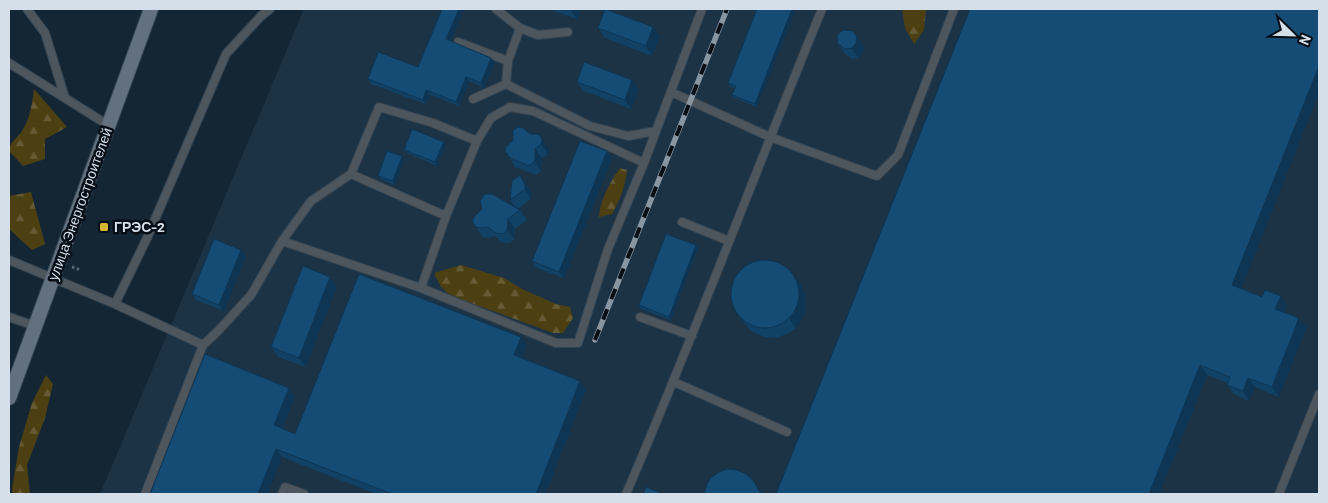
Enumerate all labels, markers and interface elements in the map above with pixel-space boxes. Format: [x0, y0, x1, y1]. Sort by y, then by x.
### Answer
north arrow [1268, 10, 1318, 60]
text: N [1296, 33, 1315, 48]
street label: улица Энергостроителей [44, 125, 115, 283]
place label: ГРЭС-2 [114, 218, 165, 235]
marker: ГРЭС-2 [98, 221, 110, 233]

